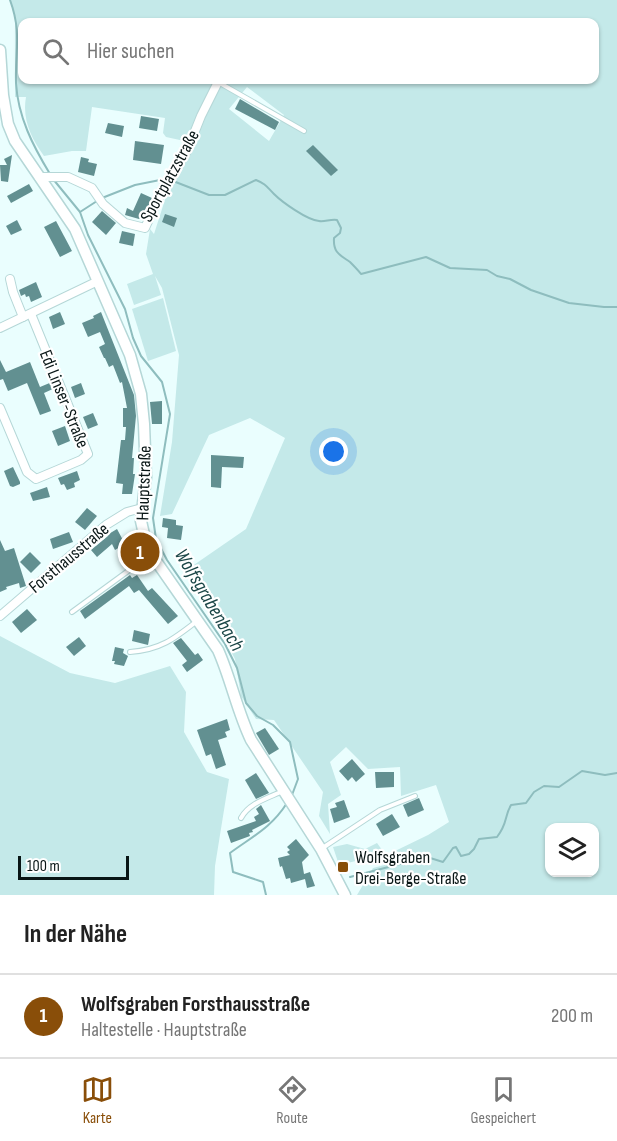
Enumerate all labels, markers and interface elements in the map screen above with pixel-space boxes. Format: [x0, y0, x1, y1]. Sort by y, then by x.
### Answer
search box [18, 18, 599, 84]
icon: search [39, 35, 72, 68]
text: Hier suchen [87, 38, 175, 65]
street label: Sportplatzstraße [136, 126, 204, 226]
street label: Edi Linser-Straße [35, 347, 93, 451]
your location [319, 437, 348, 466]
street label: Hauptstraße [132, 445, 156, 521]
street label: Forsthausstraße [25, 519, 113, 597]
pin: 1 [120, 530, 160, 574]
water label: Wolfsgrabenbach [169, 545, 249, 655]
map controls [545, 823, 599, 877]
button: layers [545, 823, 599, 877]
place label: Wolfsgraben Drei-Berge-Straße [355, 847, 467, 889]
scale bar [18, 853, 129, 880]
text: 100 m [27, 857, 60, 876]
marker: Wolfsgraben Drei-Berge-Straße [336, 860, 350, 874]
text: In der Nähe [24, 919, 127, 950]
text: Wolfsgraben Forsthausstraße [81, 991, 310, 1018]
text: 1 [40, 1004, 47, 1028]
text: 200 m [551, 1004, 593, 1028]
text: Haltestelle · Hauptstraße [81, 1018, 247, 1042]
tab: Karte [81, 1073, 114, 1128]
tab: Route [276, 1073, 309, 1128]
tab: Gespeichert [470, 1073, 536, 1128]

